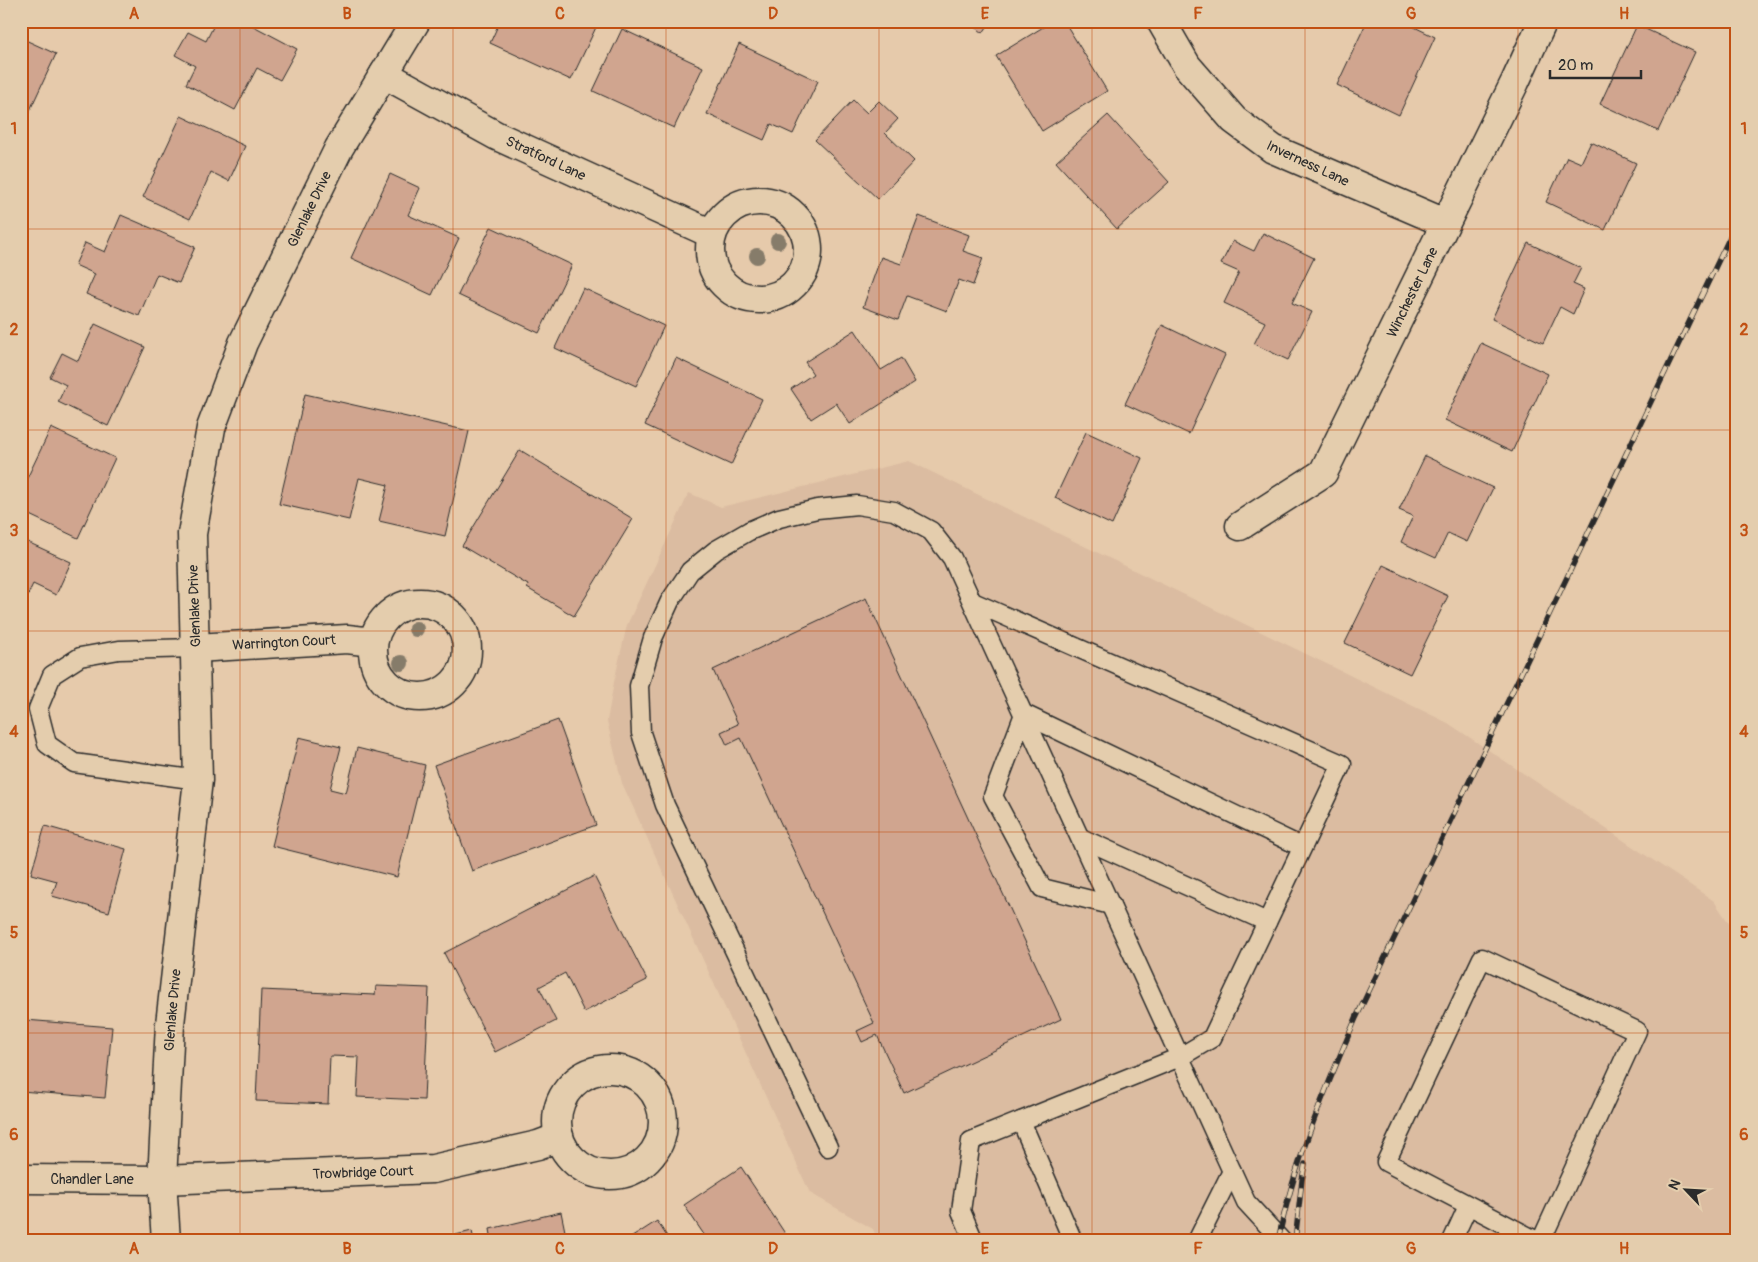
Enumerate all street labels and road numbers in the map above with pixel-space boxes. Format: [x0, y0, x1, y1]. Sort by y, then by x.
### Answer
street label: Stratford Lane [503, 133, 589, 184]
street label: Inverness Lane [1264, 137, 1352, 190]
street label: Glenlake Drive [284, 168, 335, 250]
street label: Winchester Lane [1383, 244, 1442, 340]
street label: Glenlake Drive [185, 564, 204, 648]
street label: Warrington Court [232, 631, 337, 654]
street label: Glenlake Drive [160, 968, 185, 1052]
street label: Trowbridge Court [312, 1162, 414, 1183]
street label: Chandler Lane [50, 1171, 134, 1188]

